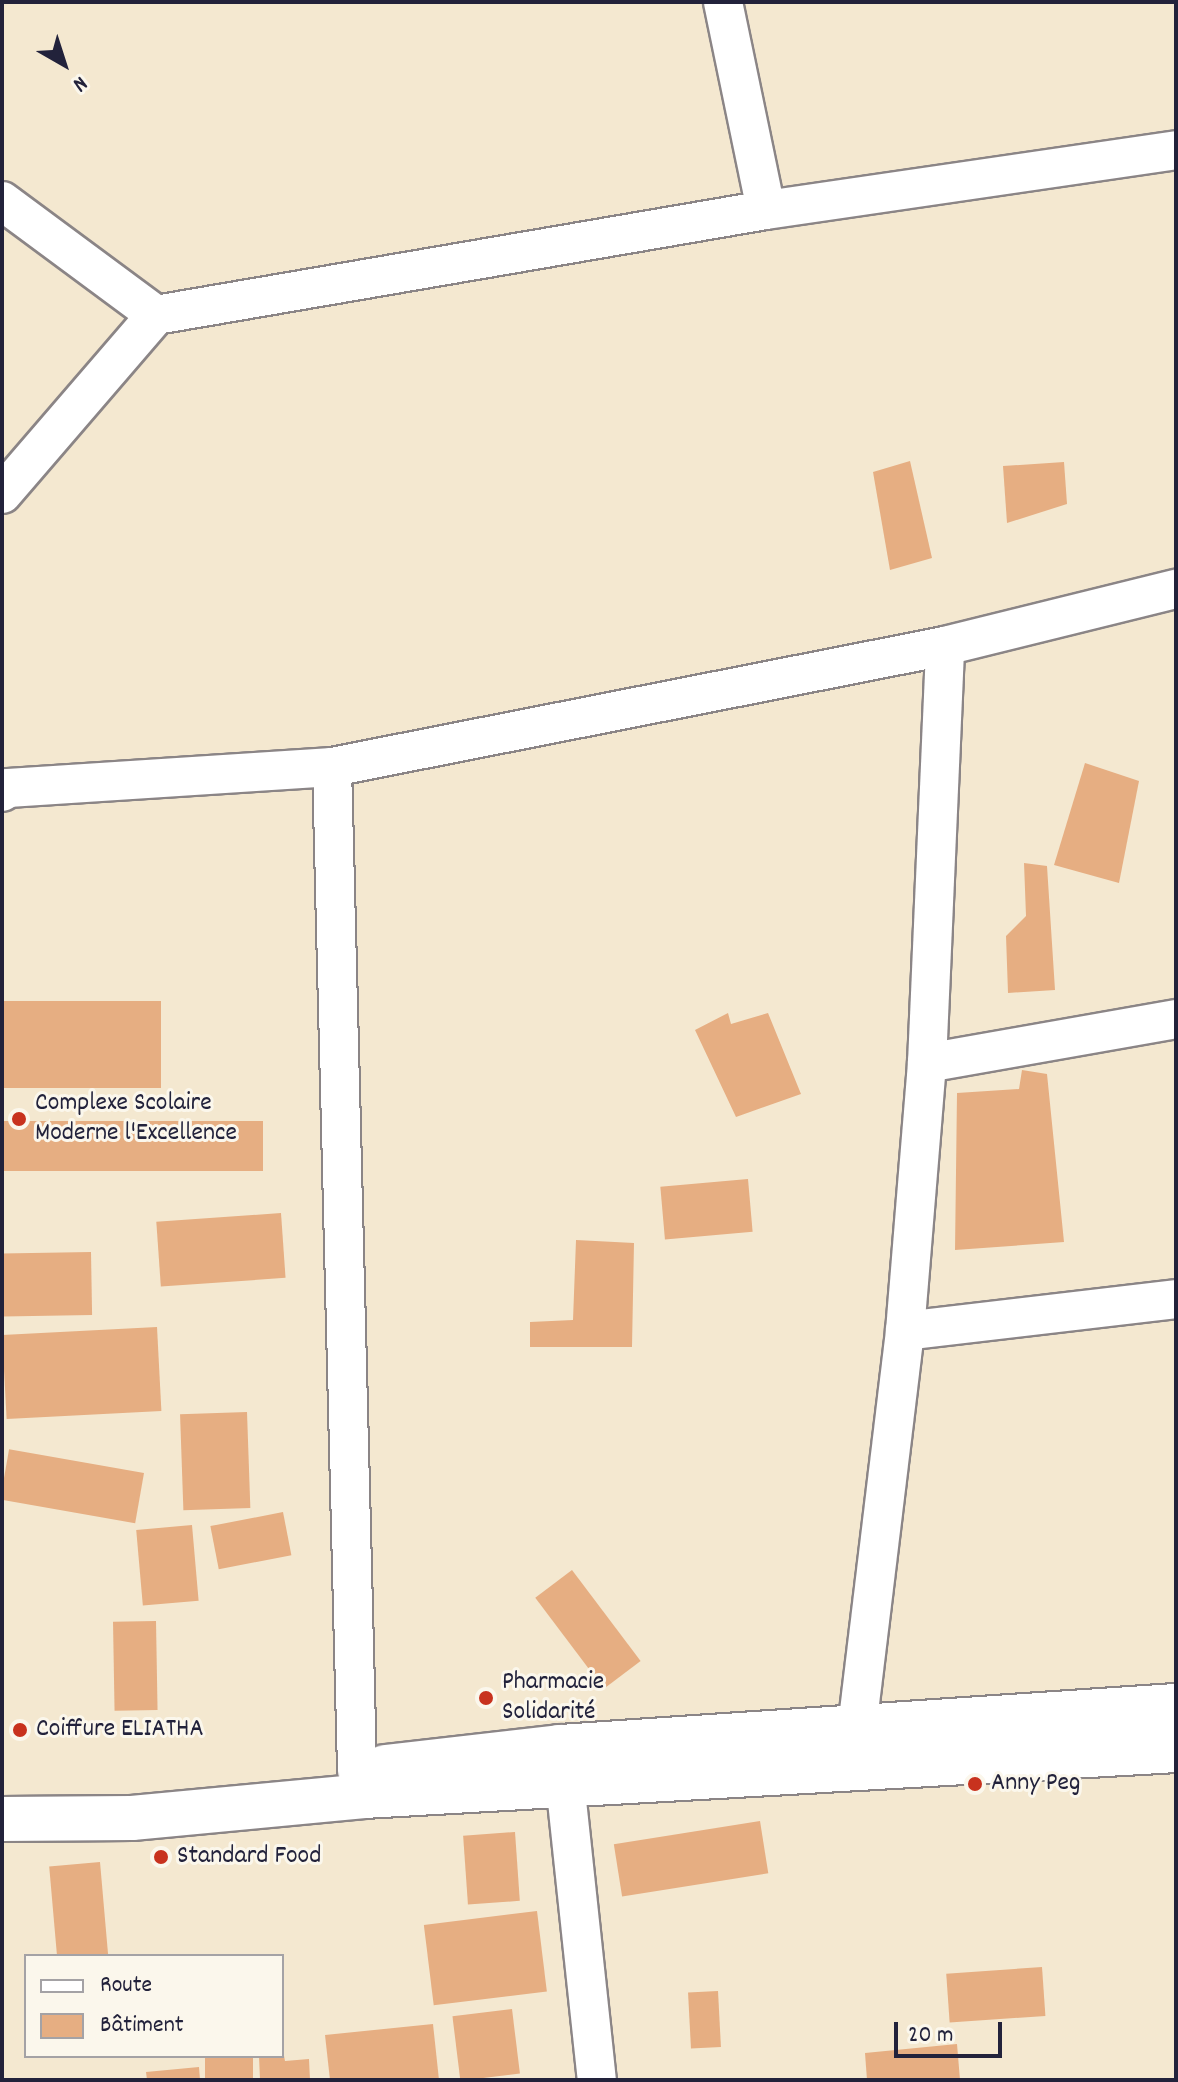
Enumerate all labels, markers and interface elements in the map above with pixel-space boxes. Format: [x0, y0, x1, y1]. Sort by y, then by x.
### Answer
north arrow [24, 24, 104, 104]
text: N [65, 68, 93, 99]
place label: Complexe Scolaire Moderne l'Excellence [35, 1088, 237, 1150]
marker: Complexe Scolaire Moderne l'Excellence [10, 1110, 28, 1128]
place label: Pharmacie Solidarité [502, 1667, 604, 1728]
marker: Pharmacie Solidarité [477, 1689, 495, 1707]
place label: Coiffure ELIATHA [36, 1714, 204, 1746]
marker: Coiffure ELIATHA [11, 1721, 29, 1739]
place label: Anny Peg [991, 1768, 1080, 1800]
marker: Anny Peg [966, 1775, 984, 1793]
place label: Standard Food [177, 1841, 321, 1873]
marker: Standard Food [152, 1848, 170, 1866]
legend [24, 1954, 284, 2058]
text: Route [100, 1969, 152, 2003]
scale bar [898, 2006, 1006, 2056]
text: Bâtiment [100, 2009, 184, 2043]
text: 20 m [908, 2019, 954, 2053]

